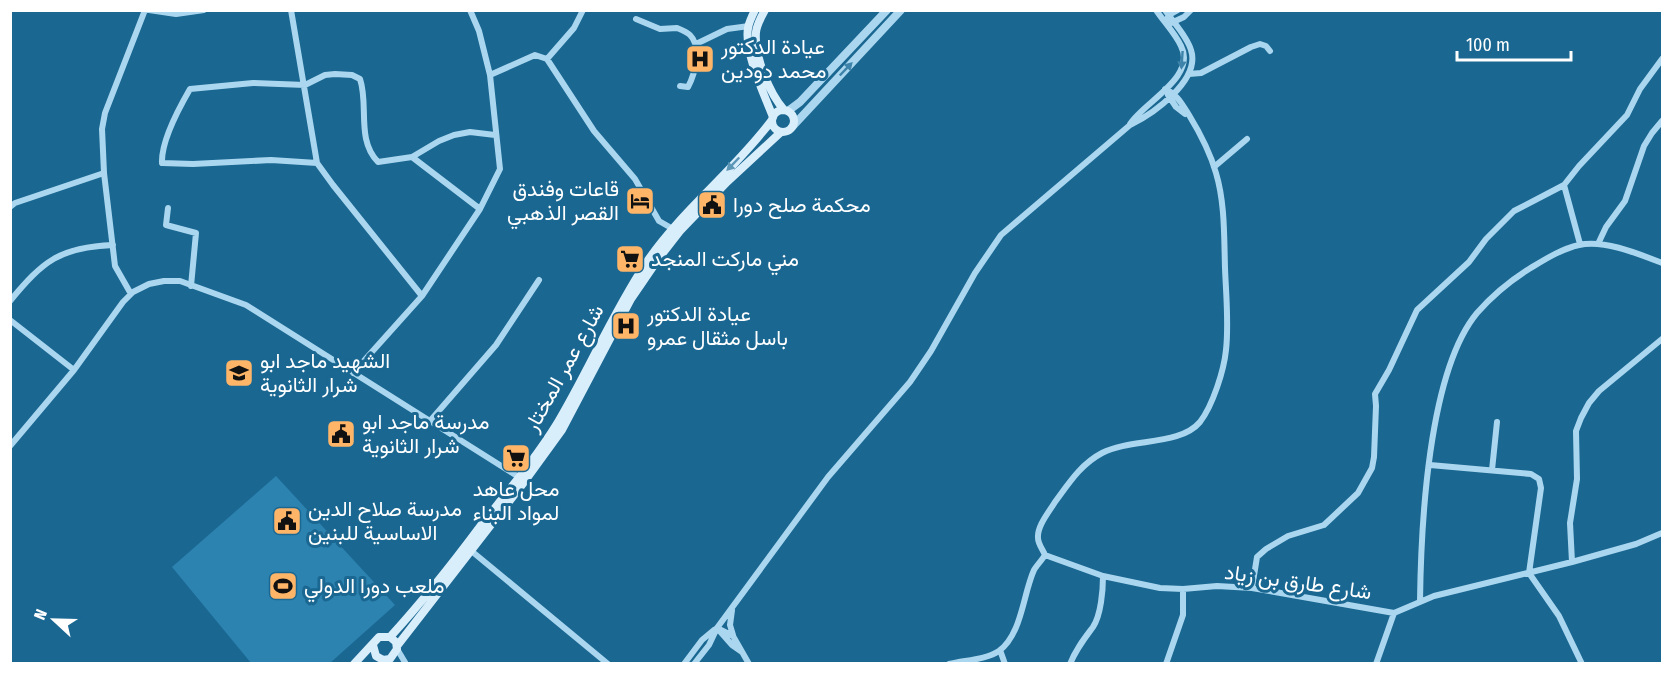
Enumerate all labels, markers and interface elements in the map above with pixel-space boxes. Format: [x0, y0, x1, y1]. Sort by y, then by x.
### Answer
scale bar [1457, 24, 1571, 62]
place label: عيادة الدكتور محمد دودين [720, 34, 827, 84]
text: 100 m [1466, 34, 1510, 56]
hospital icon: عيادة الدكتور محمد دودين [684, 43, 716, 75]
one-way arrow [1177, 51, 1187, 70]
one-way arrow [839, 61, 853, 76]
one-way arrow [726, 156, 740, 171]
place label: قاعات وفندق القصر الذهبي [507, 176, 619, 230]
hotel icon: قاعات وفندق القصر الذهبي [624, 185, 656, 217]
public building icon: محكمة صلح دورا [696, 189, 728, 221]
place label: محكمة صلح دورا [733, 192, 871, 219]
supermarket icon: مني ماركت المنجد [614, 243, 646, 275]
place label: مني ماركت المنجد [651, 246, 799, 276]
street label: شارع عمر المختار [518, 300, 610, 437]
place label: عيادة الدكتور باسل مثقال عمرو [646, 301, 788, 351]
hospital icon: عيادة الدكتور باسل مثقال عمرو [610, 310, 642, 342]
place label: الشهيد ماجد ابو شرار الثانوية [260, 348, 390, 398]
school or university icon: الشهيد ماجد ابو شرار الثانوية [223, 357, 255, 389]
place label: مدرسة ماجد ابو شرار الثانوية [362, 409, 490, 459]
public building icon: مدرسة ماجد ابو شرار الثانوية [325, 418, 357, 450]
supermarket icon: محل عاهد لمواد البناء [500, 442, 532, 474]
place label: محل عاهد لمواد البناء [473, 476, 559, 526]
place label: مدرسة صلاح الدين الاساسية للبنين [308, 496, 462, 546]
public building icon: مدرسة صلاح الدين الاساسية للبنين [271, 505, 303, 537]
street label: شارع طارق بن زياد [1223, 559, 1373, 606]
sports icon: ملعب دورا الدولي [267, 570, 299, 602]
place label: ملعب دورا الدولي [304, 573, 444, 603]
north arrow [24, 590, 84, 650]
text: N [30, 607, 51, 623]

